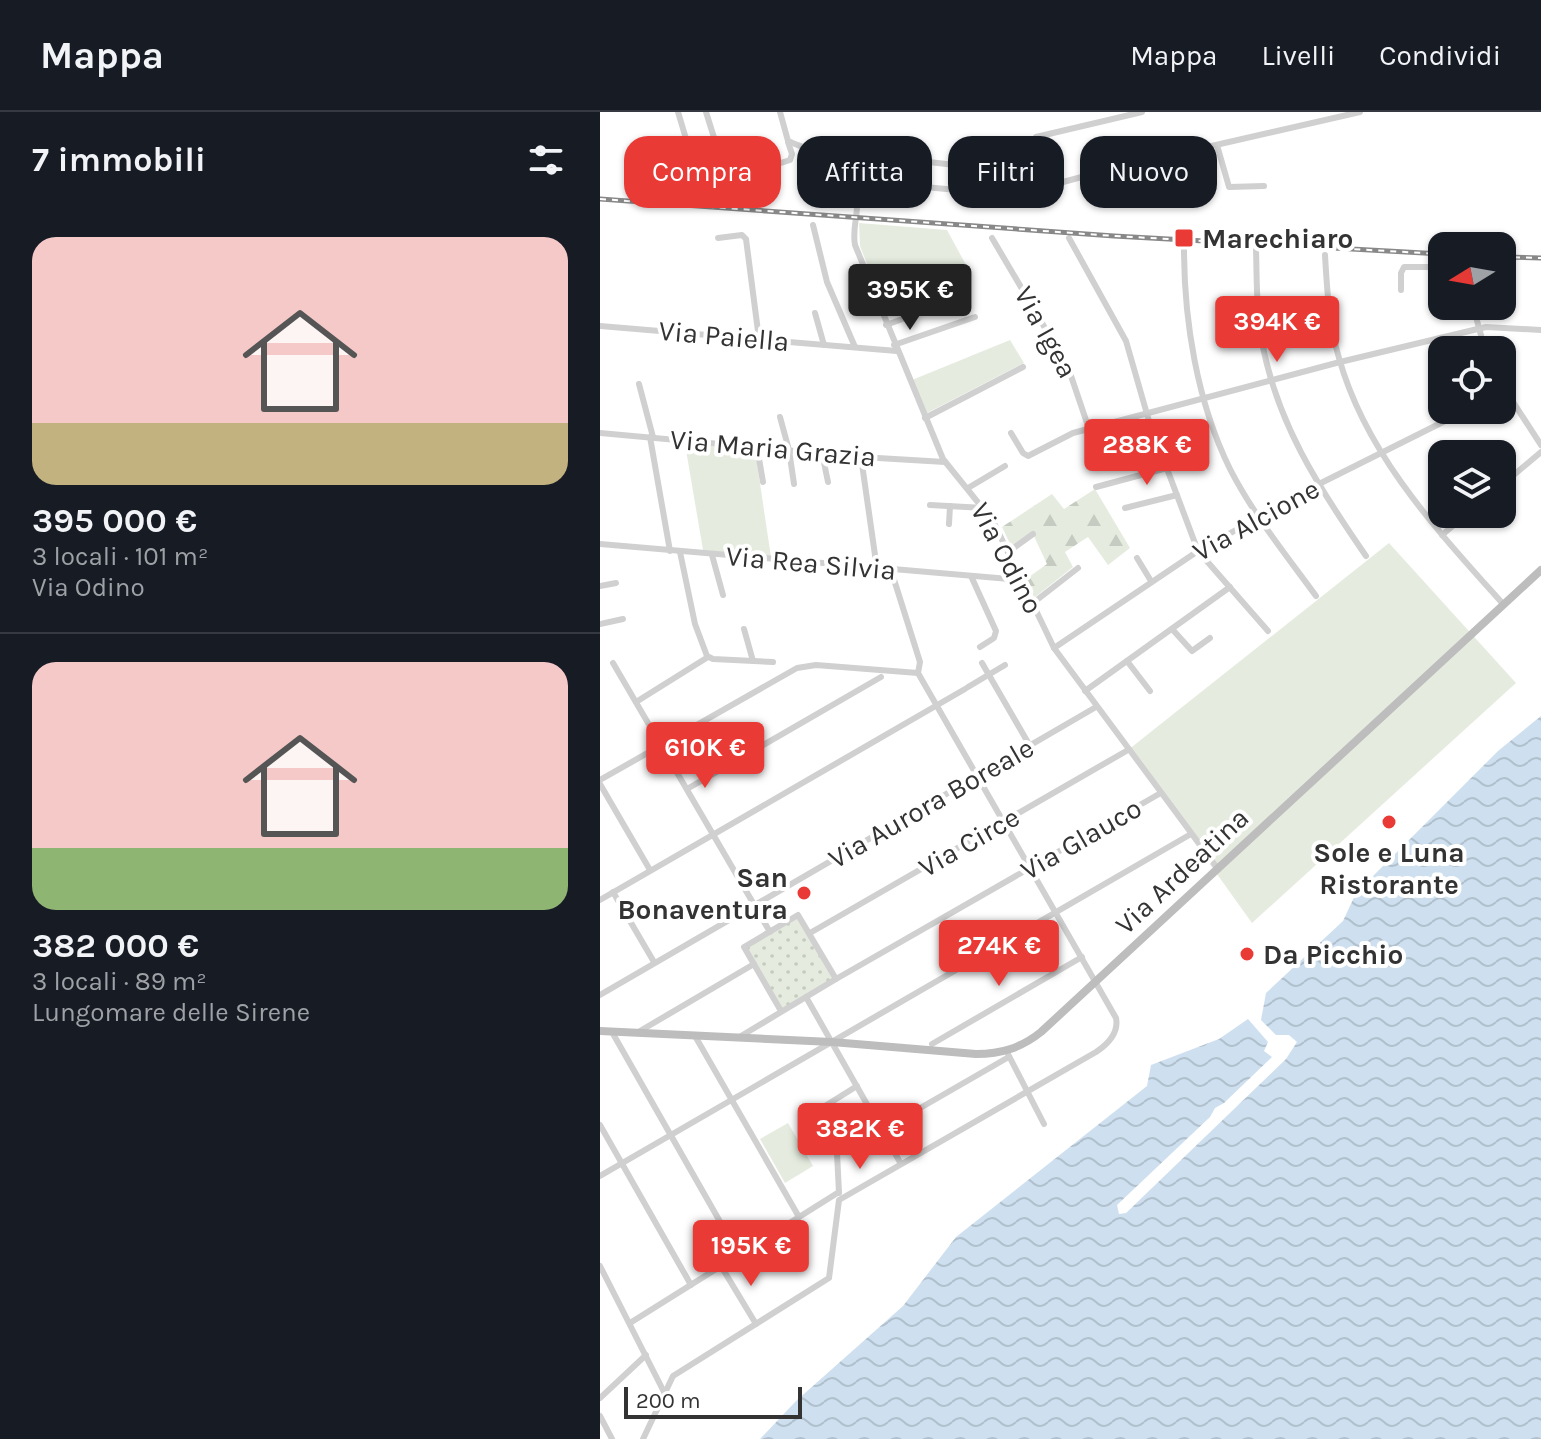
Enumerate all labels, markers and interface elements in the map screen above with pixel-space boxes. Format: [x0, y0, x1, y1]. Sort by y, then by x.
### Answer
text: Mappa [40, 33, 164, 78]
text: Mappa [1130, 39, 1217, 72]
text: Livelli [1261, 39, 1335, 72]
text: Condividi [1379, 39, 1501, 72]
chip: Compra [624, 136, 781, 208]
chip: Affitta [797, 136, 932, 208]
chip: Filtri [948, 136, 1064, 208]
chip: Nuovo [1080, 136, 1217, 208]
icon: filters [524, 138, 568, 182]
text: 7 immobili [32, 140, 206, 180]
place label: Marechiaro [1202, 222, 1353, 255]
marker: Marechiaro [1173, 227, 1195, 249]
north arrow [1428, 232, 1516, 320]
map controls [1428, 232, 1516, 528]
pin: 395K € [845, 264, 975, 332]
text: 395K € [866, 274, 954, 305]
street label: Via Igea [1007, 280, 1085, 384]
icon: home [228, 289, 372, 433]
pin: 394K € [1212, 296, 1342, 364]
text: 394K € [1233, 306, 1321, 337]
street label: Via Paiella [657, 314, 791, 358]
button: locate [1428, 336, 1516, 424]
pin: 288K € [1082, 419, 1212, 487]
street label: Via Maria Grazia [669, 423, 877, 473]
text: 288K € [1102, 429, 1192, 460]
button: layers [1428, 440, 1516, 528]
street label: Via Alcione [1187, 472, 1325, 568]
street label: Via Odino [964, 497, 1050, 619]
text: 395 000 € [32, 501, 197, 541]
street label: Via Rea Silvia [725, 539, 897, 587]
text: 3 locali · 101 m² [32, 541, 208, 572]
text: Via Odino [32, 572, 145, 603]
icon: home [228, 714, 372, 858]
pin: 610K € [640, 722, 770, 790]
street label: Via Aurora Boreale [822, 731, 1040, 875]
text: 610K € [664, 732, 746, 763]
street label: Via Glauco [1015, 791, 1147, 887]
street label: Via Circe [913, 800, 1025, 884]
street label: Via Ardeatina [1109, 801, 1255, 941]
marker: Sole e Luna Ristorante [1380, 813, 1398, 831]
place label: Sole e Luna Ristorante [1313, 836, 1465, 901]
place label: San Bonaventura [617, 861, 788, 926]
marker: San Bonaventura [795, 884, 813, 902]
pin: 274K € [934, 920, 1064, 988]
text: 382 000 € [32, 926, 199, 966]
text: 274K € [957, 930, 1041, 961]
place label: Da Picchio [1263, 938, 1403, 971]
marker: Da Picchio [1238, 945, 1256, 963]
text: 3 locali · 89 m² [32, 966, 207, 997]
text: Lungomare delle Sirene [32, 997, 310, 1028]
pin: 382K € [795, 1103, 925, 1171]
text: 382K € [816, 1113, 904, 1144]
pin: 195K € [686, 1220, 816, 1288]
text: 195K € [711, 1230, 791, 1261]
scale bar [624, 1383, 802, 1419]
text: 200 m [636, 1388, 701, 1414]

